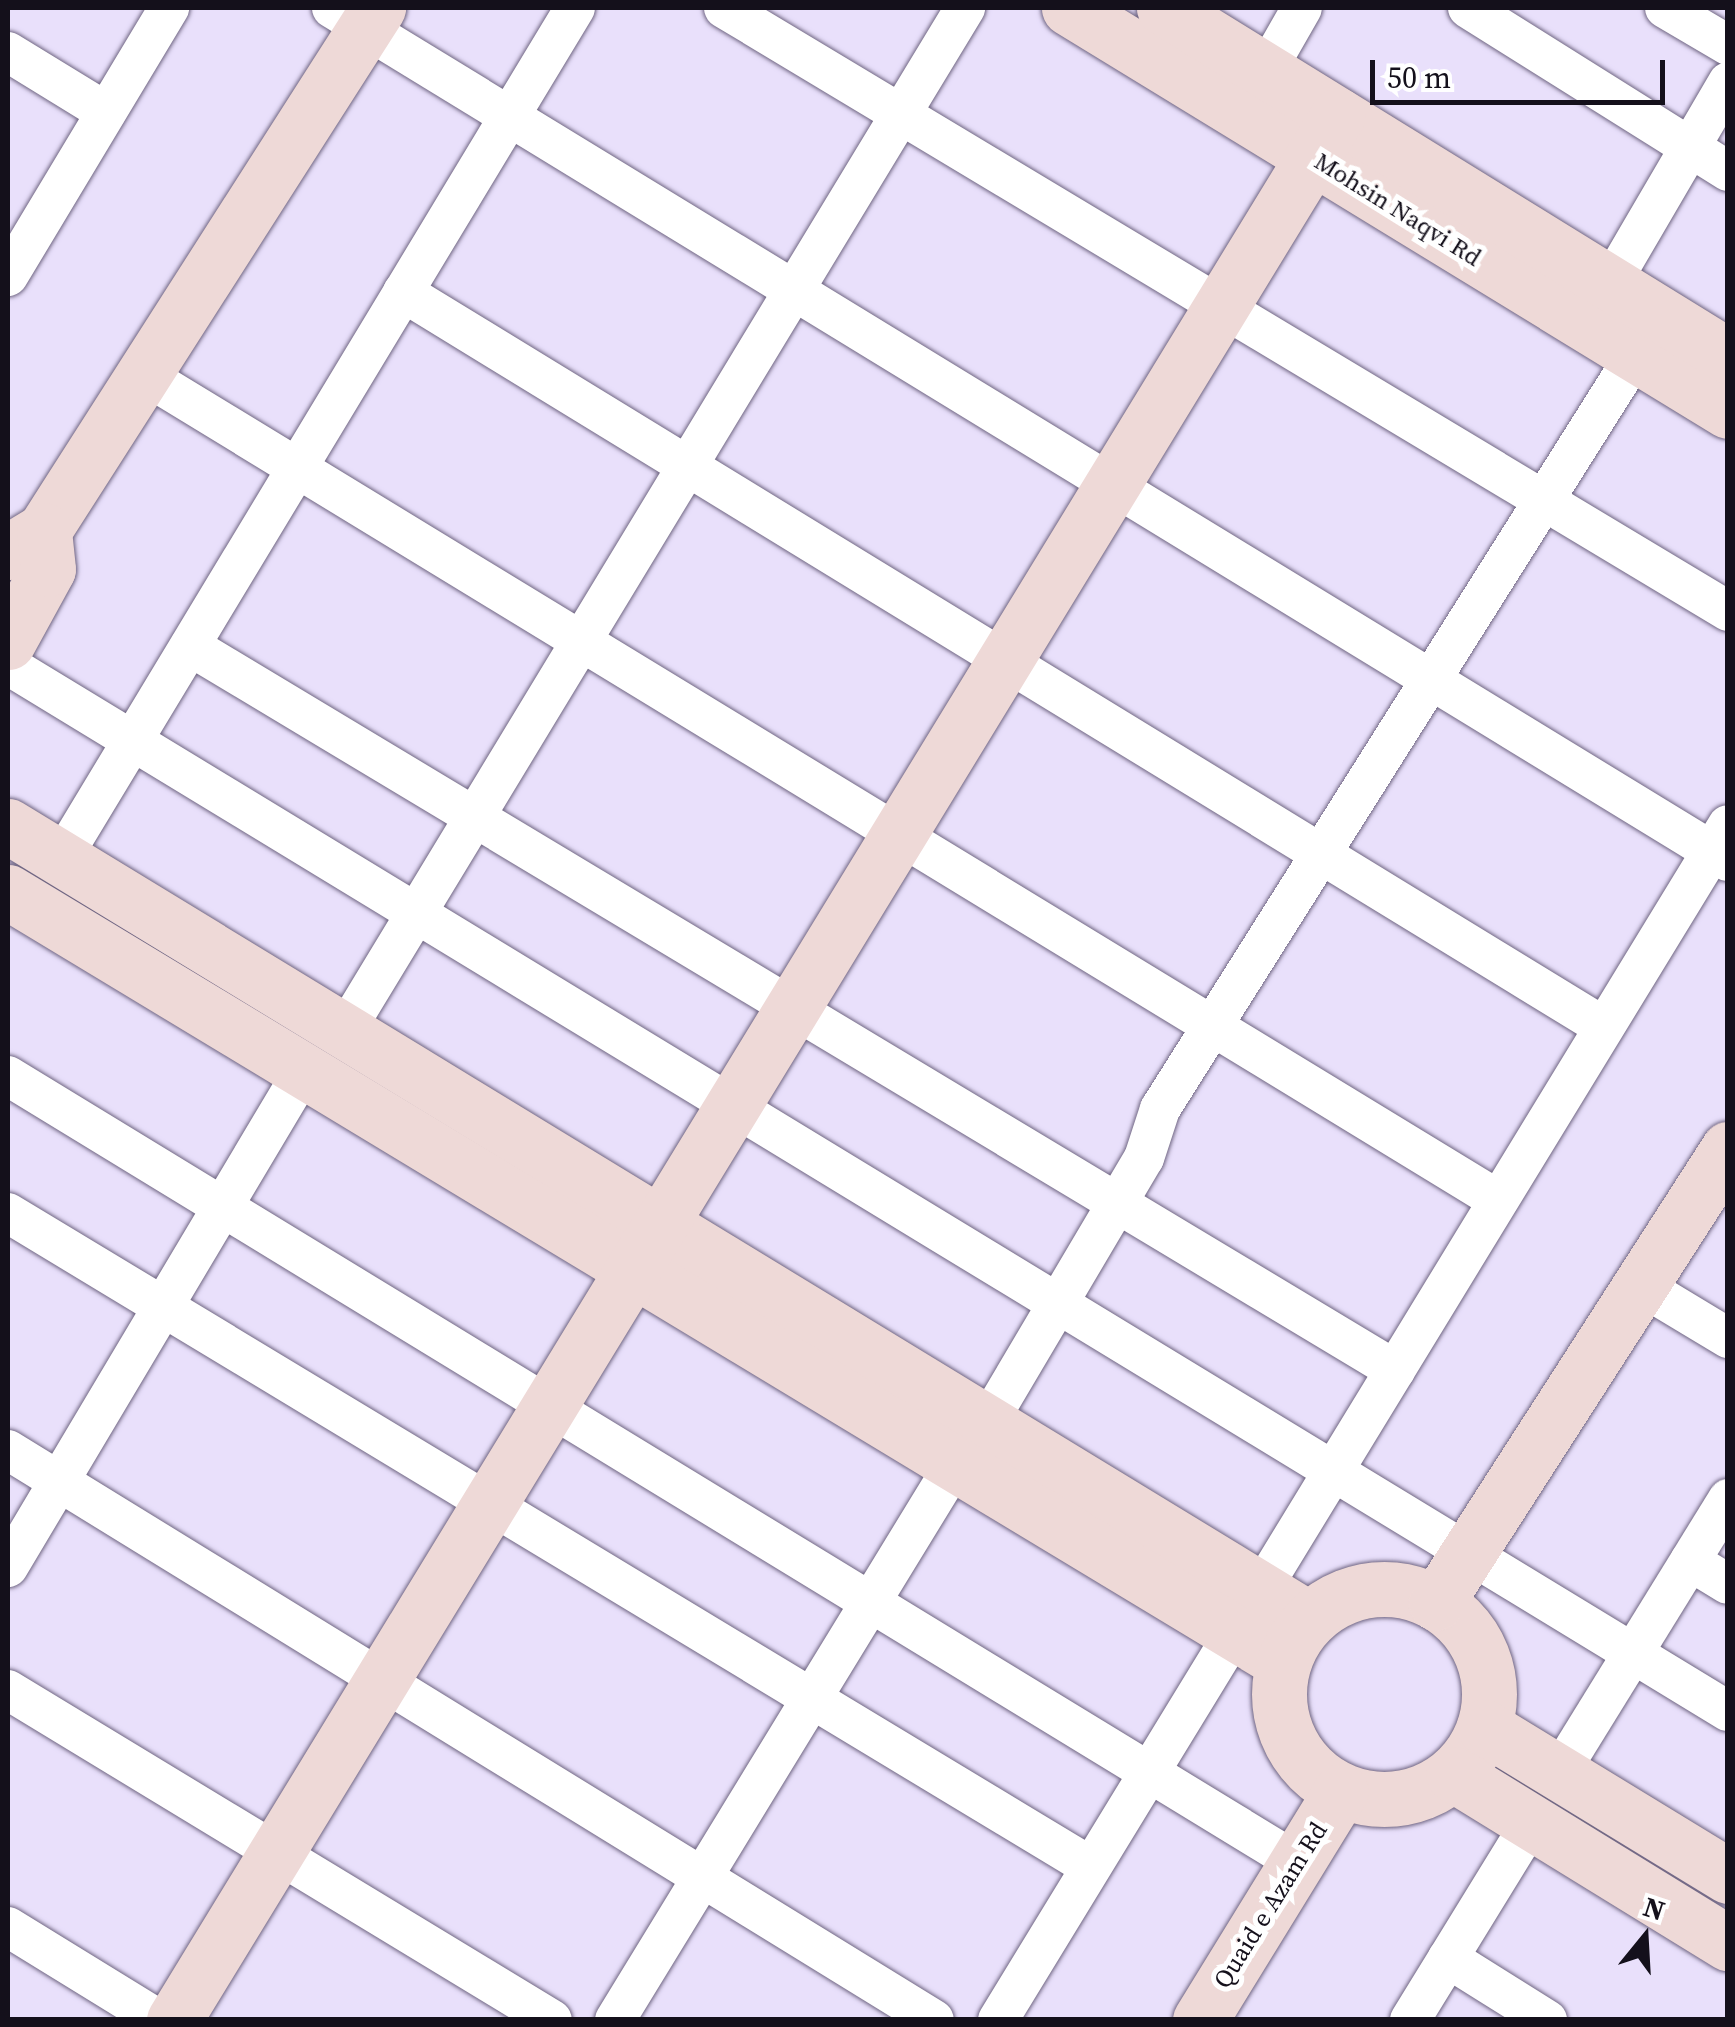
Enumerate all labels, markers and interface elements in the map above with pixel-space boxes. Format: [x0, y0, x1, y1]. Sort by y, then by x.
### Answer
scale bar [1375, 40, 1670, 102]
text: 50 m [1387, 57, 1451, 98]
street label: Mohsin Naqvi Rd [1309, 146, 1487, 272]
street label: Quaid e Azam Rd [1207, 1816, 1333, 1994]
north arrow [1595, 1887, 1695, 1987]
text: N [1639, 1887, 1670, 1930]

